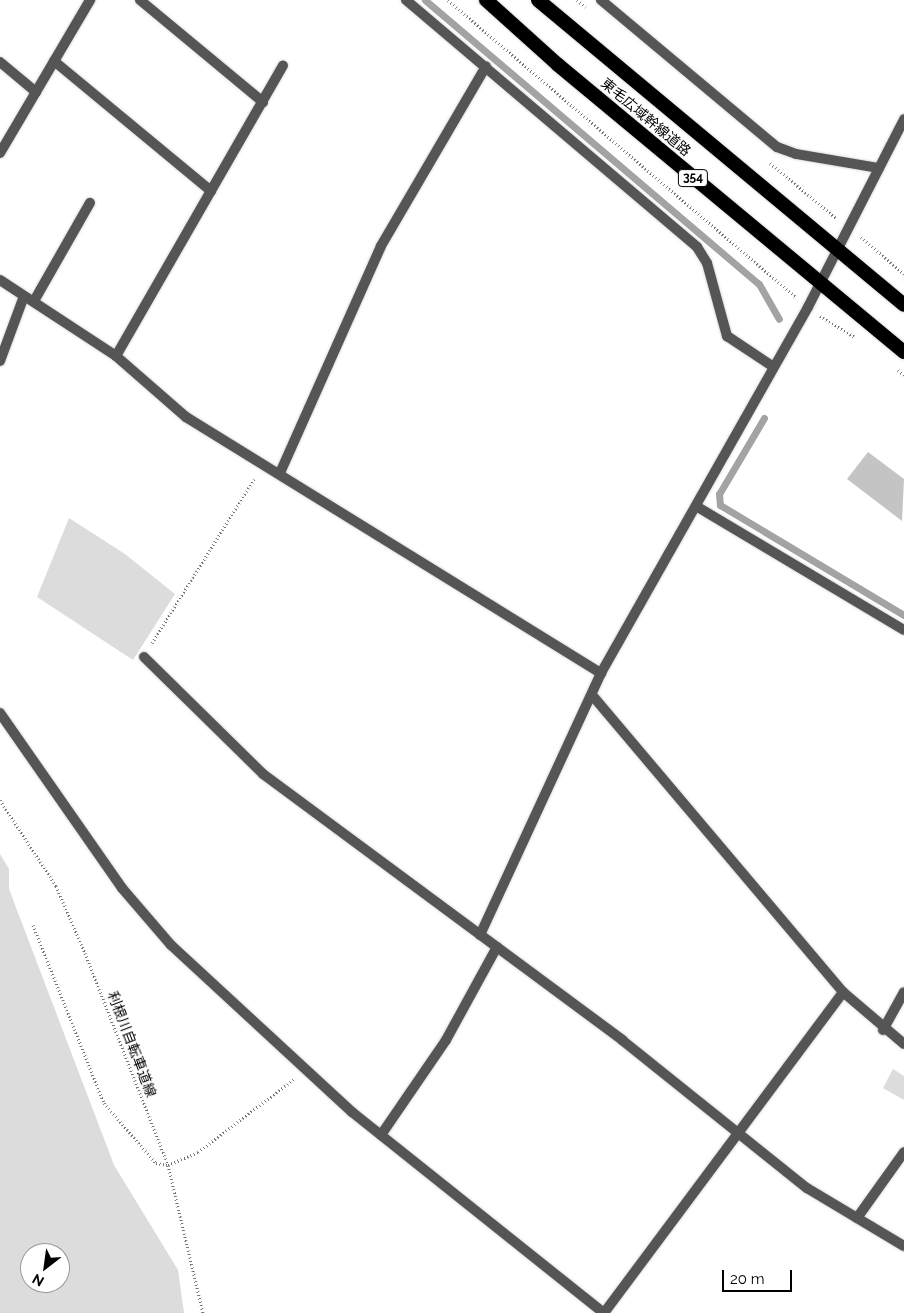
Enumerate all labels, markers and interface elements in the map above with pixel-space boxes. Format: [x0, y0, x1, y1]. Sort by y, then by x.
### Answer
street label: 東毛広域幹線道路 [598, 75, 694, 159]
road number: 354 [677, 168, 709, 188]
street label: 利根川自転車道線 [104, 989, 160, 1099]
north arrow [20, 1243, 70, 1293]
scale bar [724, 1260, 794, 1292]
text: 20 m [730, 1270, 765, 1288]
text: N [29, 1271, 47, 1290]

